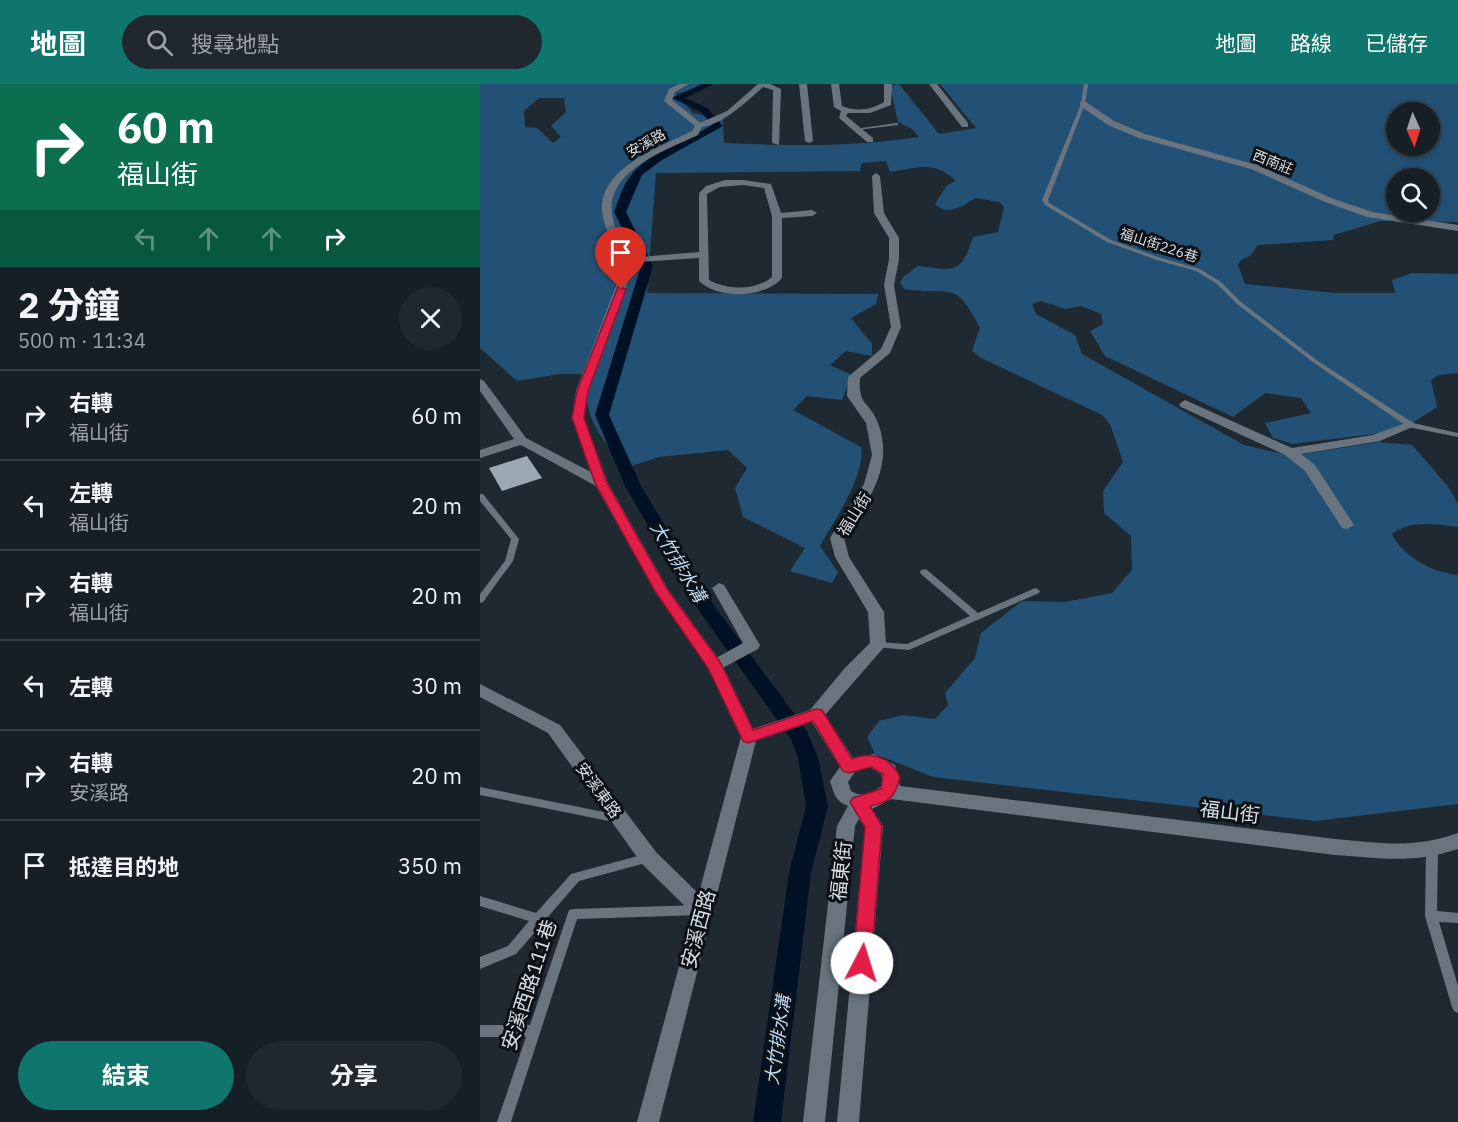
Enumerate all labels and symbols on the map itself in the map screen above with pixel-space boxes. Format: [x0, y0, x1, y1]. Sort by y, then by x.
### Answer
north arrow [1386, 102, 1440, 156]
street label: 安溪路 [623, 125, 669, 161]
street label: 西南莊 [1250, 146, 1296, 178]
street label: 福山街226巷 [1118, 224, 1200, 266]
pin [595, 227, 646, 289]
street label: 福山街 [833, 488, 875, 540]
water label: 大竹排水溝 [645, 517, 713, 609]
street label: 安溪東路 [572, 758, 626, 822]
street label: 福山街 [1199, 794, 1261, 829]
street label: 福東街 [824, 840, 857, 902]
street label: 安溪西路 [674, 887, 721, 971]
street label: 安溪西路111巷 [495, 916, 562, 1054]
position arrow [830, 931, 894, 995]
water label: 大竹排水溝 [760, 991, 796, 1086]

